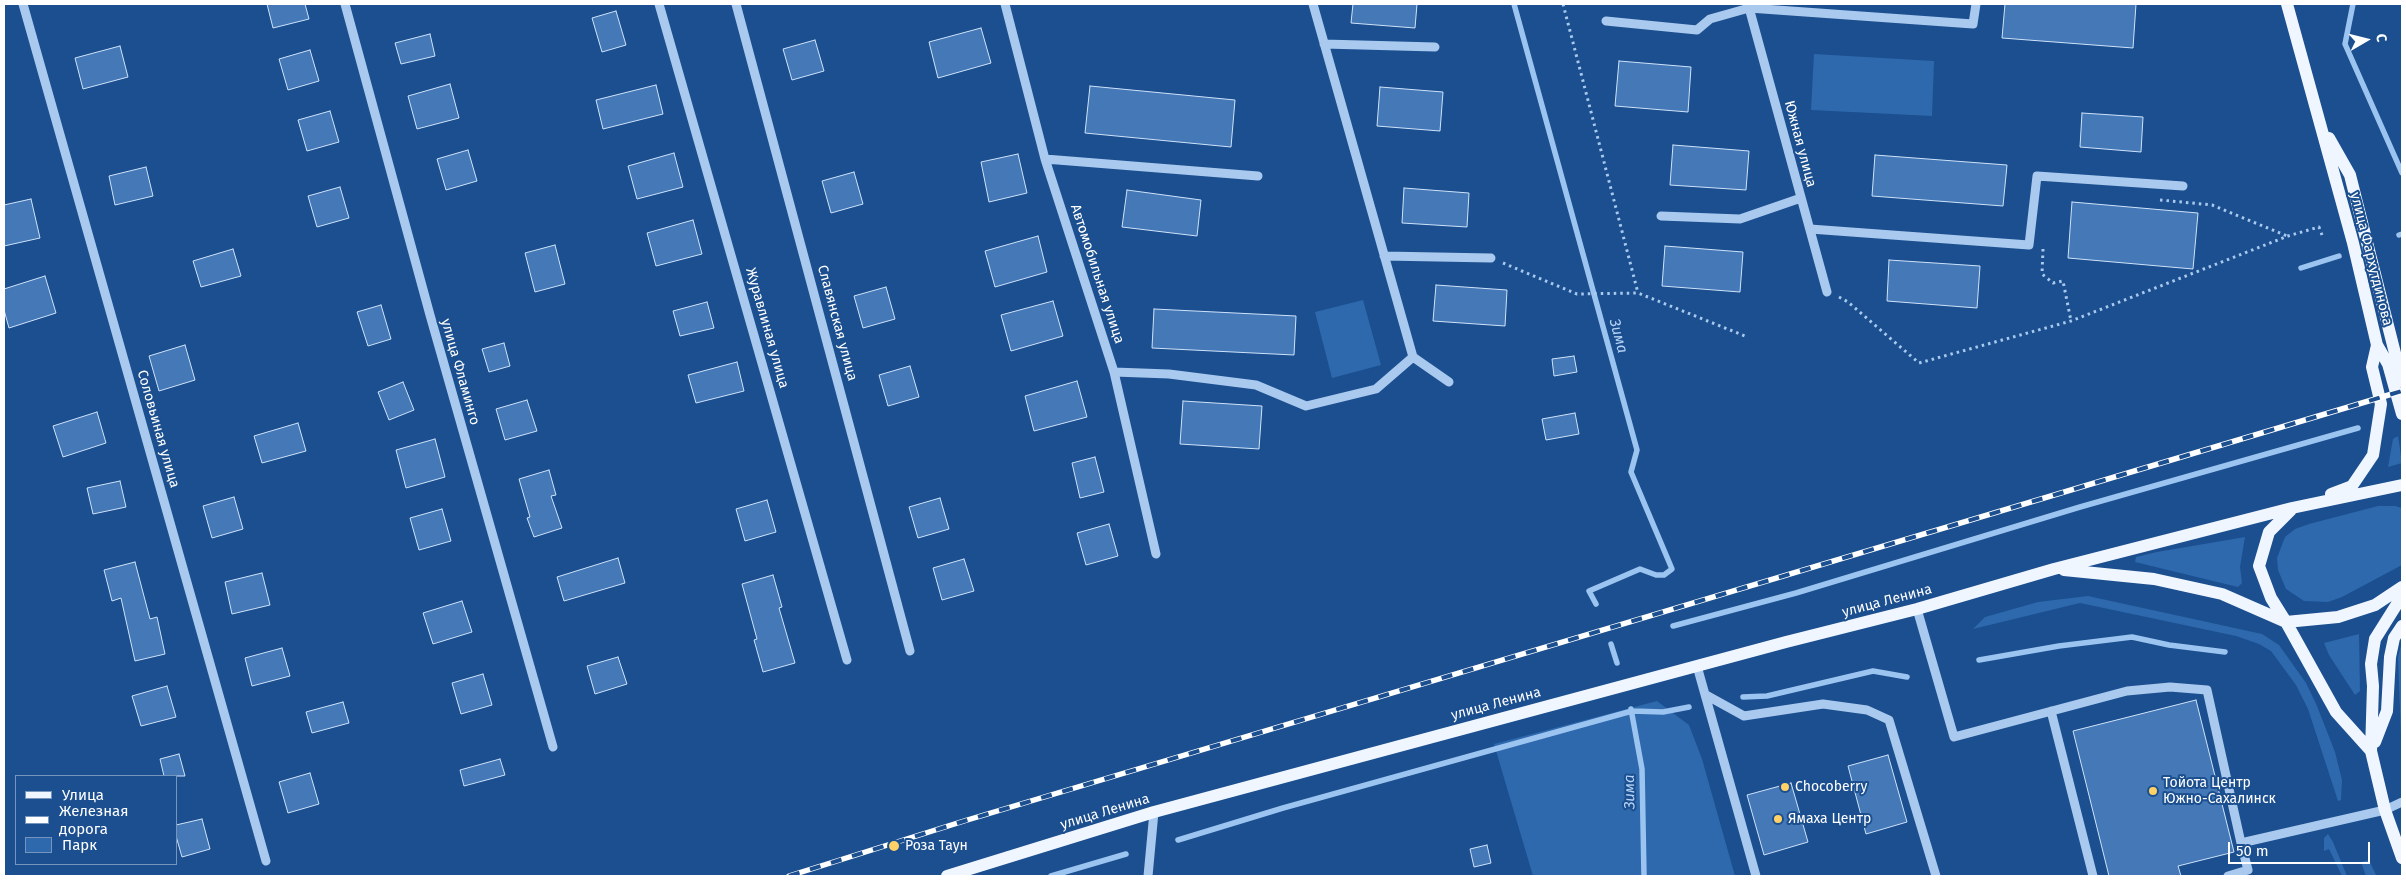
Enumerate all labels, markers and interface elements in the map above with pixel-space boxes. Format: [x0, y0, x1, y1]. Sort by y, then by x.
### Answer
north arrow [2341, 15, 2391, 65]
text: С [2372, 33, 2390, 43]
street label: Южная улица [1780, 99, 1820, 189]
street label: улица Фархутдинова [2346, 190, 2396, 328]
street label: Автомобильная улица [1067, 202, 1127, 346]
street label: Славянская улица [813, 263, 861, 383]
street label: Журавлиная улица [742, 266, 792, 390]
street label: улица Фламинго [437, 317, 483, 427]
water label: Зима [1605, 317, 1631, 355]
street label: Соловьиная улица [133, 368, 183, 490]
street label: улица Ленина [1840, 581, 1934, 621]
street label: улица Ленина [1449, 684, 1543, 724]
water label: Зима [1621, 774, 1639, 810]
legend [15, 775, 178, 865]
place label: Тойота Центр Южно-Сахалинск [2163, 775, 2276, 808]
place label: Chocoberry [1795, 779, 1867, 795]
marker: Chocoberry [1779, 781, 1791, 793]
marker: Тойота Центр Южно-Сахалинск [2147, 785, 2159, 797]
text: Улица [62, 786, 104, 804]
street label: улица Ленина [1058, 790, 1152, 834]
text: Железная дорога [59, 802, 128, 838]
place label: Ямаха Центр [1788, 811, 1871, 827]
marker: Ямаха Центр [1772, 813, 1784, 825]
scale bar [2231, 832, 2374, 864]
text: Парк [62, 836, 97, 854]
place label: Роза Таун [905, 838, 968, 854]
marker: Роза Таун [887, 839, 901, 853]
text: 50 m [2236, 842, 2269, 860]

